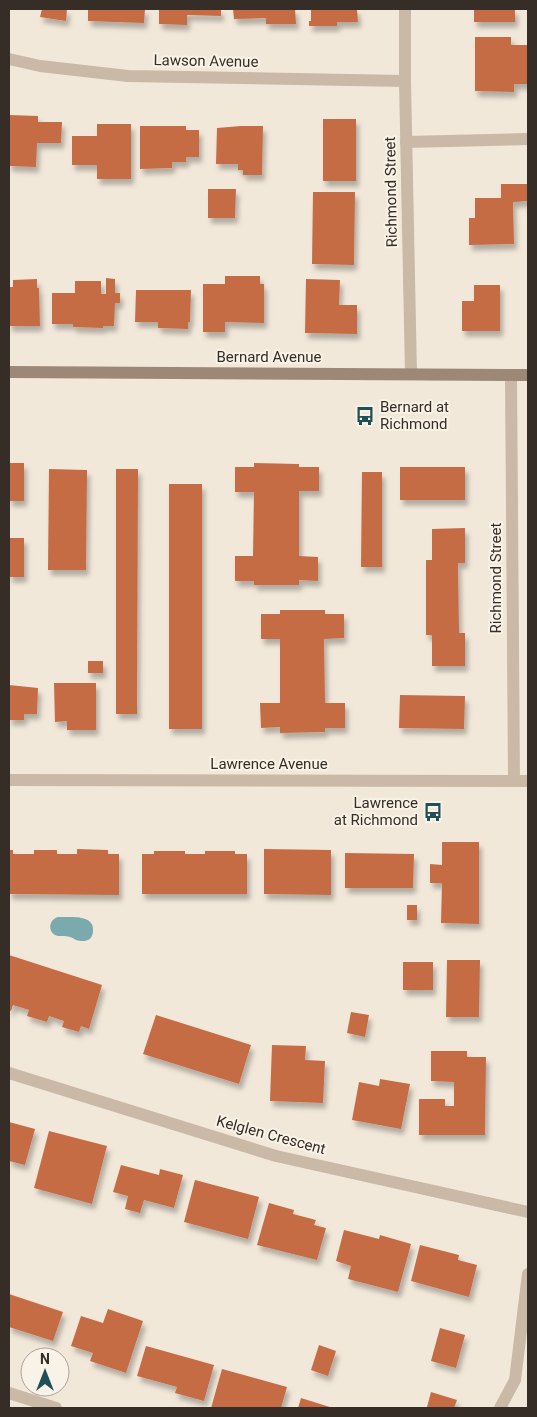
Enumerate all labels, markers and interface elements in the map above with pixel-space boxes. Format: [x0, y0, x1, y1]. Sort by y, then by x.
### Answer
street label: Lawson Avenue [153, 51, 259, 71]
street label: Richmond Street [381, 136, 401, 248]
street label: Bernard Avenue [217, 348, 322, 366]
place label: Bernard at Richmond [380, 398, 449, 433]
bus stop icon: Bernard at Richmond [354, 405, 376, 427]
street label: Richmond Street [487, 523, 505, 633]
street label: Lawrence Avenue [210, 755, 328, 773]
place label: Lawrence at Richmond [334, 794, 418, 829]
bus stop icon: Lawrence at Richmond [422, 801, 444, 823]
street label: Kelglen Crescent [214, 1112, 328, 1158]
north arrow [20, 1347, 70, 1397]
text: N [40, 1351, 50, 1367]

